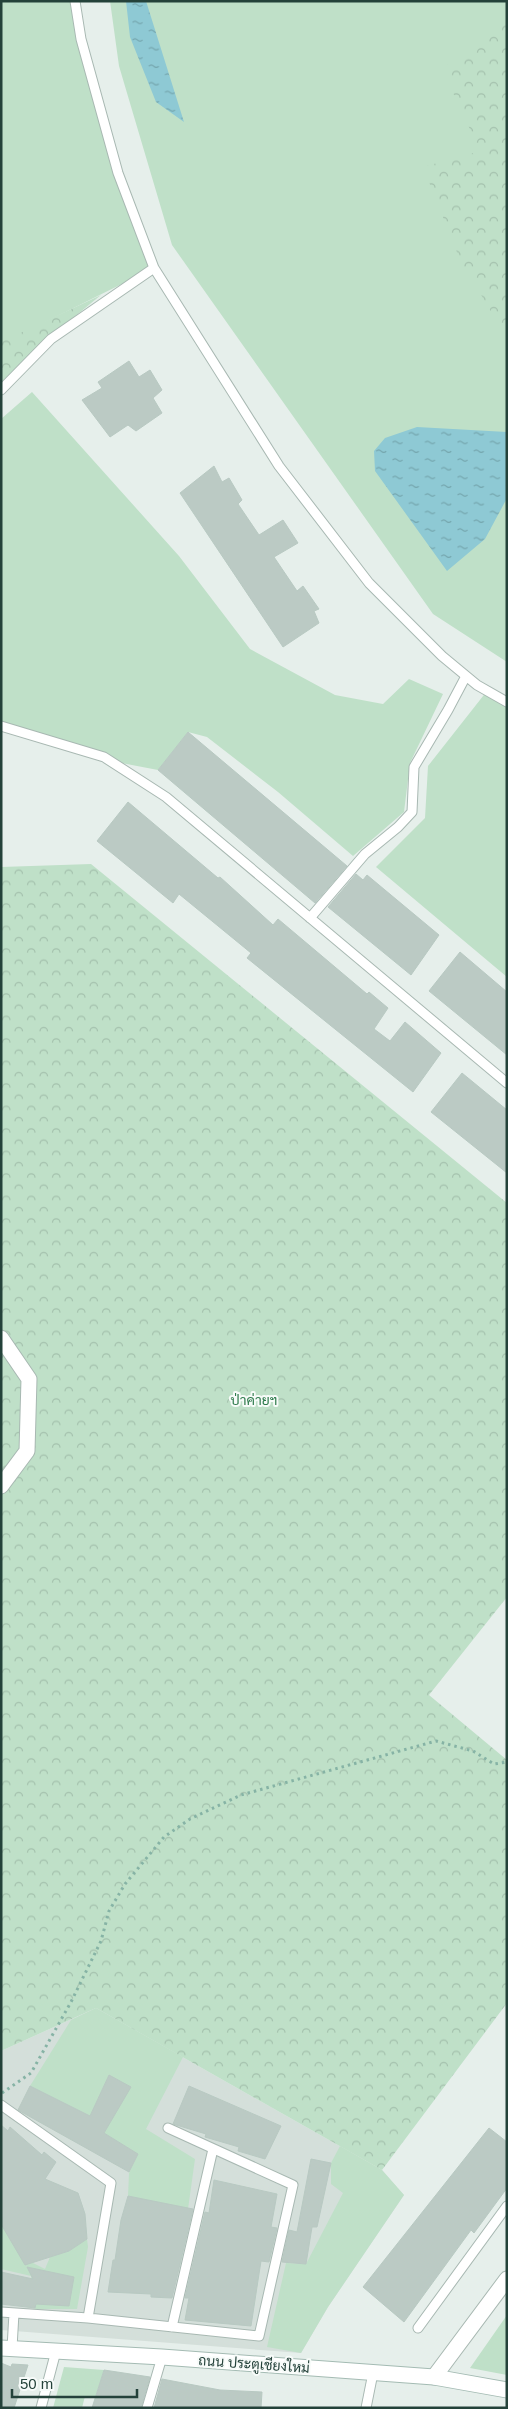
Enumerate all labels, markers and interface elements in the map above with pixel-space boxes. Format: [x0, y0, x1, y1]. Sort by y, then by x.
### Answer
park label: ป่าค่ายฯ [231, 1392, 277, 1408]
street label: ถนน ประตูเชียงใหม่ [198, 2351, 310, 2378]
scale bar [12, 2366, 138, 2398]
text: 50 m [20, 2375, 53, 2392]

